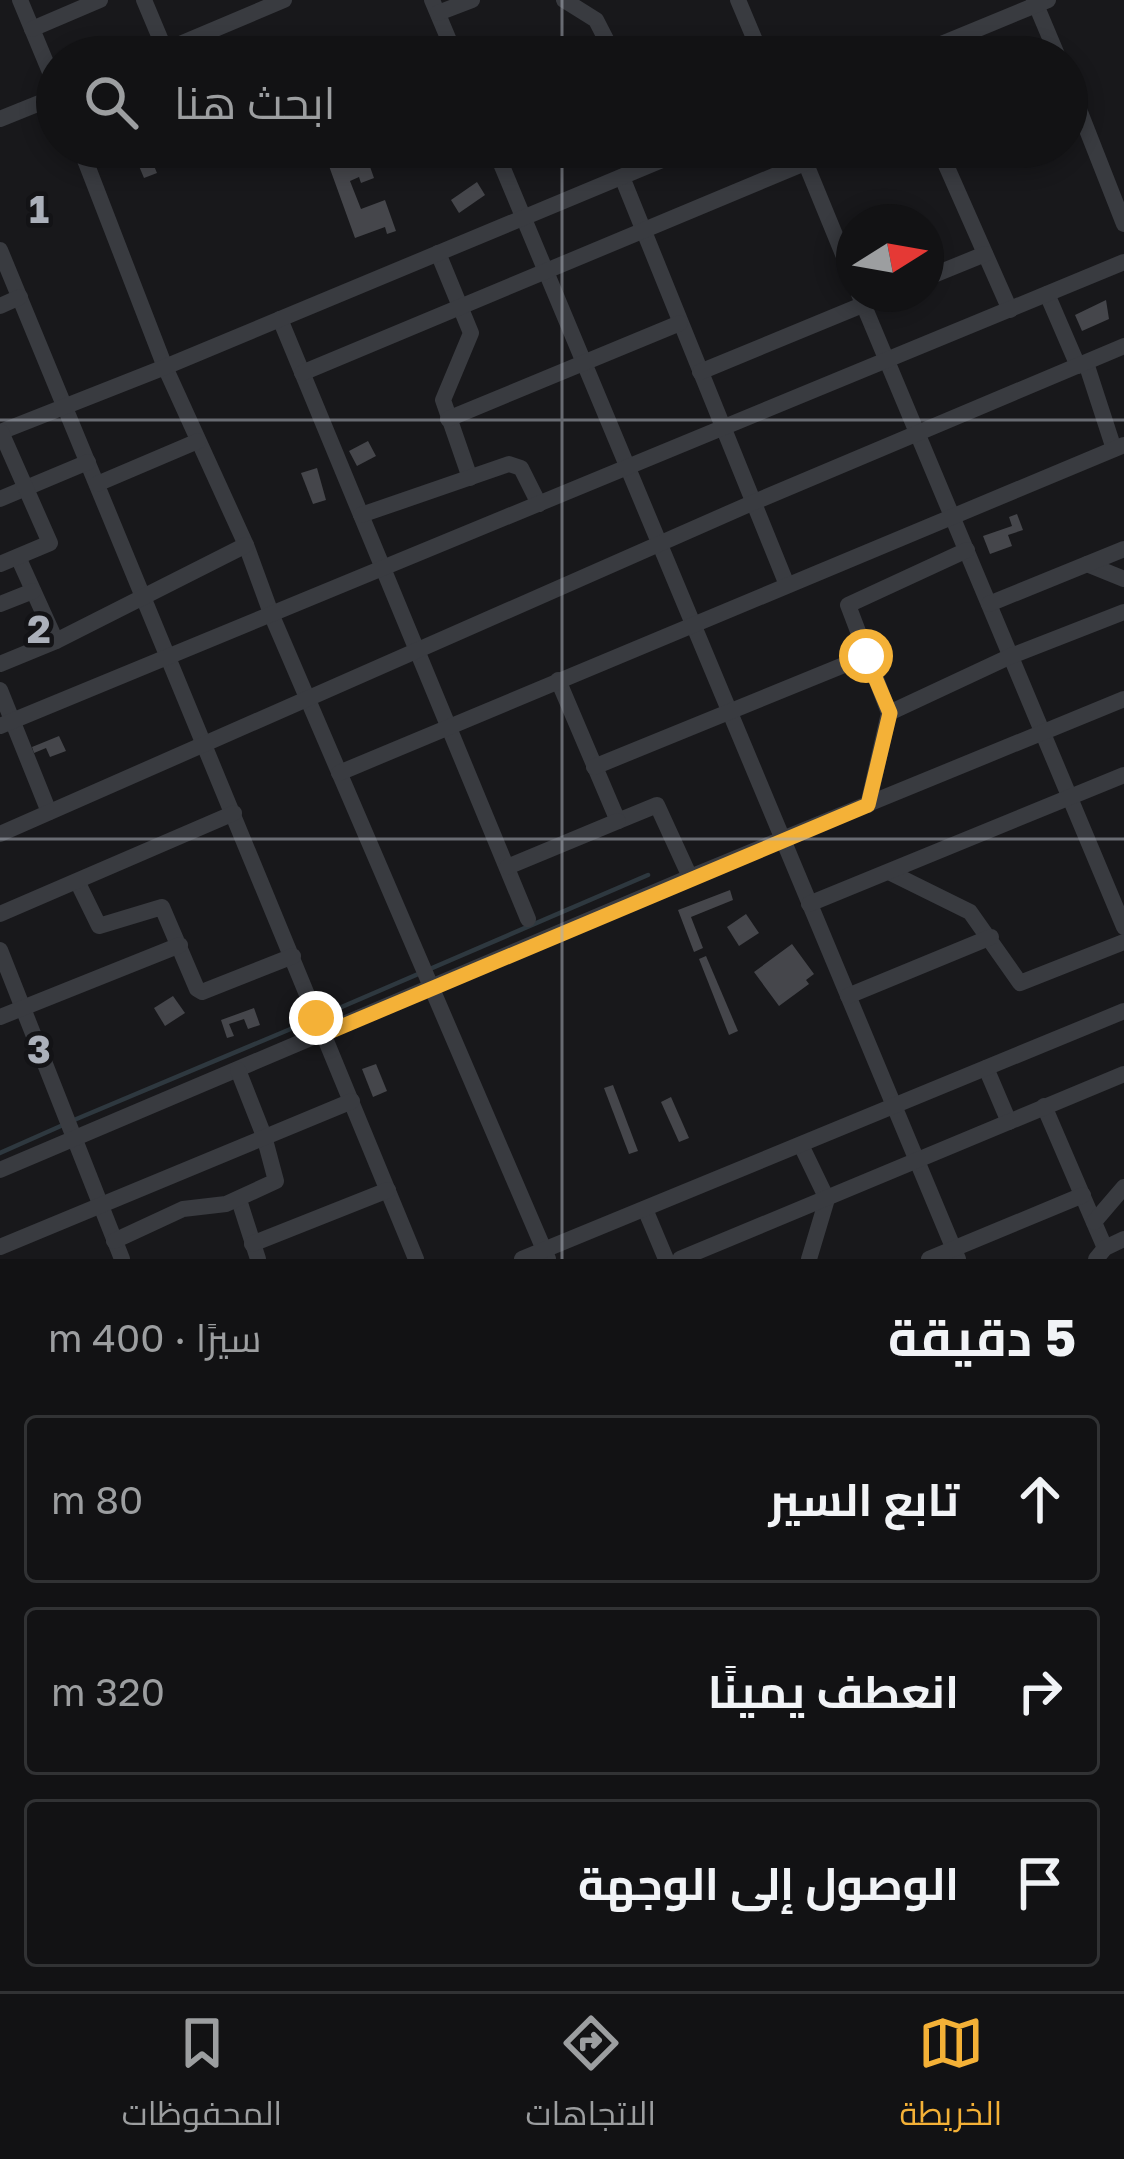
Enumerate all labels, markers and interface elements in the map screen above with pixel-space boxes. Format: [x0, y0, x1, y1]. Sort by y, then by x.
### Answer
search box [36, 36, 1088, 168]
icon: search [78, 69, 144, 135]
text: ابحث هنا [174, 75, 336, 129]
text: 1 [29, 185, 49, 232]
north arrow [836, 204, 944, 312]
text: 2 [27, 605, 51, 652]
route start [839, 629, 893, 683]
route end [289, 991, 343, 1045]
text: 3 [27, 1025, 51, 1072]
text: 5 دقيقة [888, 1306, 1076, 1367]
text: سيرًا · 400 m [48, 1314, 262, 1361]
icon: ahead [1007, 1466, 1073, 1532]
text: تابع السير [769, 1472, 959, 1526]
text: 80 m [51, 1476, 143, 1523]
icon: right [1007, 1658, 1073, 1724]
text: انعطف يمينًا [708, 1664, 959, 1718]
text: 320 m [51, 1668, 165, 1715]
icon: arrive [1007, 1850, 1073, 1916]
text: الوصول إلى الوجهة [578, 1856, 959, 1910]
tab: المحفوظات [122, 2010, 282, 2144]
tab: الاتجاهات [526, 2010, 656, 2144]
tab: الخريطة [899, 2010, 1002, 2144]

